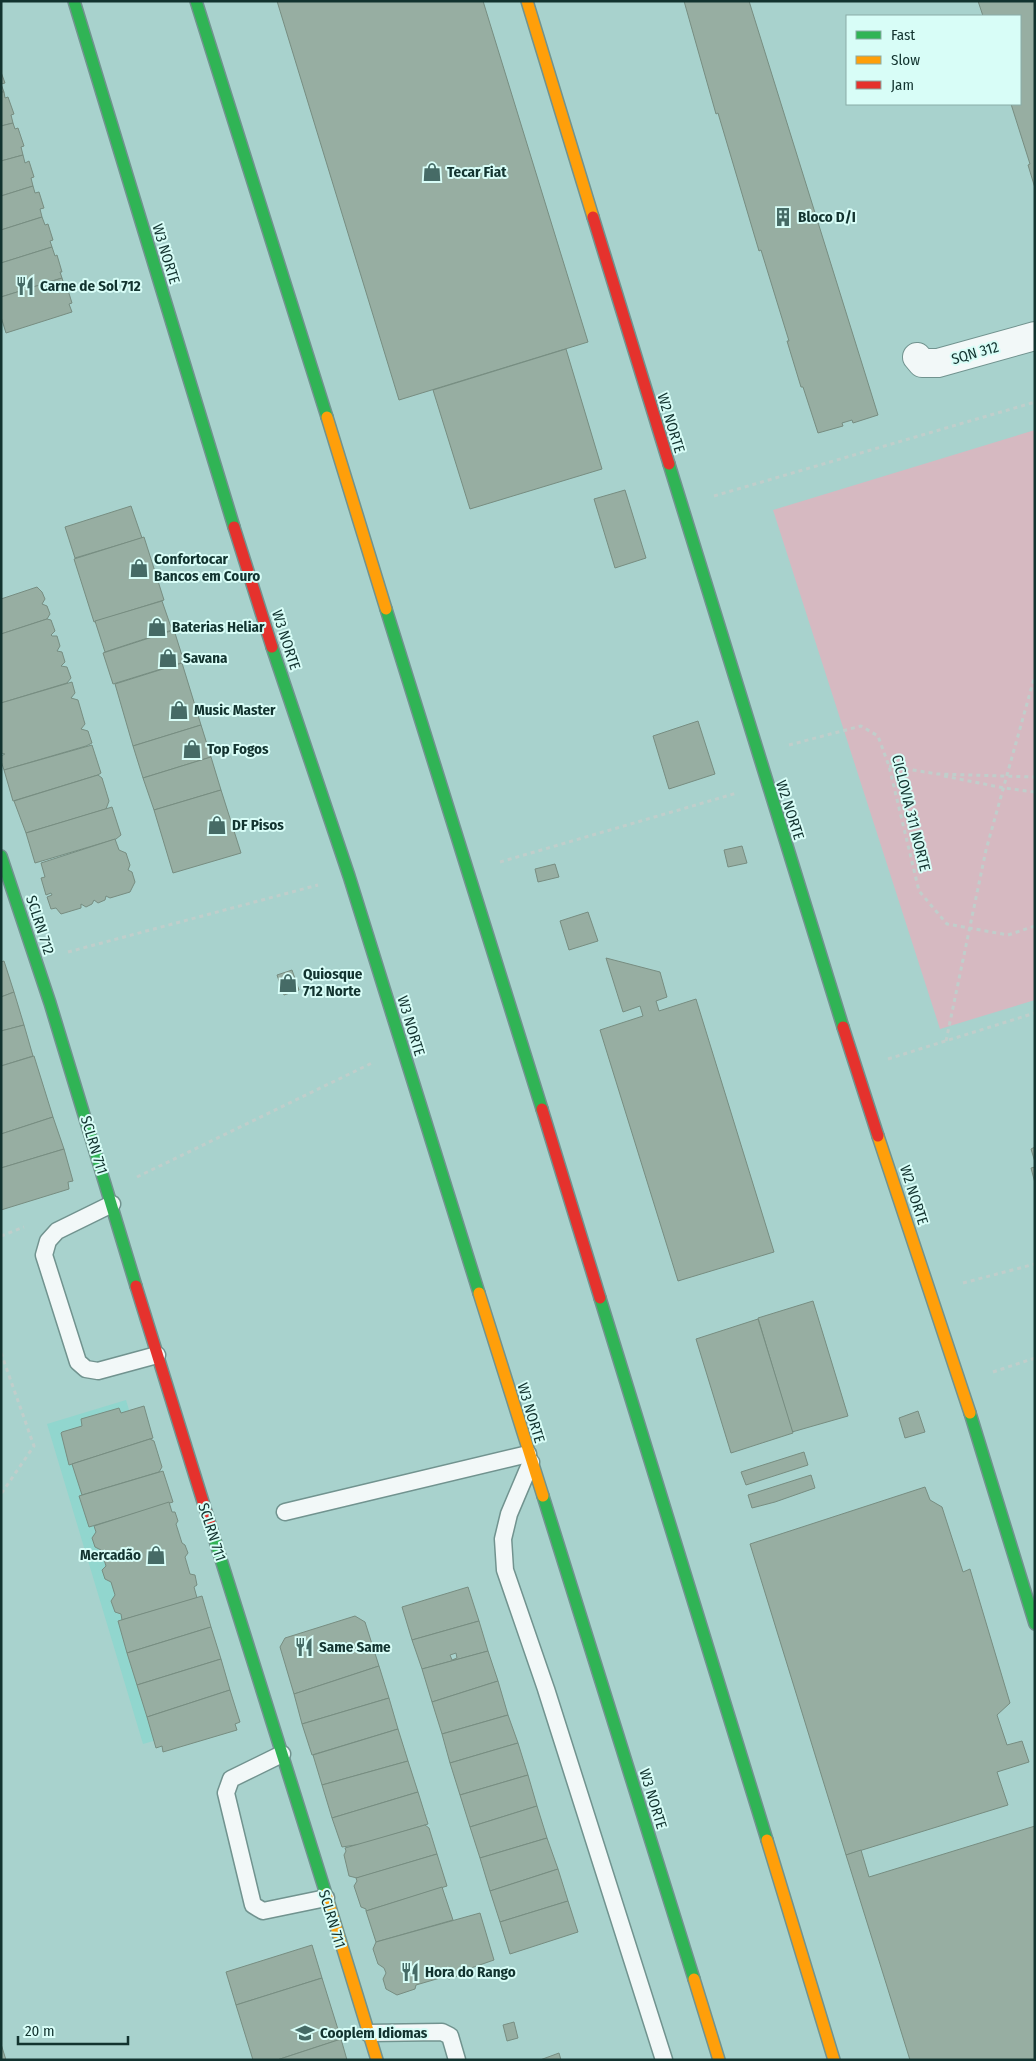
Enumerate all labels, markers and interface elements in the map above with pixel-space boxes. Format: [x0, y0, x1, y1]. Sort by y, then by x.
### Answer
legend [846, 15, 1021, 105]
text: Fast [891, 26, 915, 44]
text: Slow [891, 51, 920, 69]
text: Jam [891, 76, 914, 94]
shop icon: Tecar Fiat [421, 161, 443, 183]
place label: Tecar Fiat [447, 163, 507, 181]
building icon: Bloco D/I [772, 206, 794, 228]
place label: Bloco D/I [798, 208, 856, 226]
street label: W3 NORTE [148, 222, 184, 286]
restaurant icon: Carne de Sol 712 [14, 275, 36, 297]
place label: Carne de Sol 712 [40, 277, 141, 295]
street label: SQN 312 [949, 338, 1001, 368]
street label: W2 NORTE [653, 391, 689, 455]
place label: Confortocar Bancos em Couro [154, 550, 260, 585]
shop icon: Confortocar Bancos em Couro [128, 557, 150, 579]
street label: W3 NORTE [268, 608, 304, 672]
shop icon: Baterias Heliar [146, 616, 168, 638]
place label: Baterias Heliar [172, 618, 265, 636]
shop icon: Savana [157, 647, 179, 669]
place label: Savana [183, 649, 228, 667]
shop icon: Music Master [168, 699, 190, 721]
place label: Music Master [194, 701, 276, 719]
shop icon: Top Fogos [181, 738, 203, 760]
place label: Top Fogos [207, 740, 269, 758]
street label: CICLOVIA 311 NORTE [888, 753, 934, 873]
street label: W2 NORTE [772, 778, 808, 842]
shop icon: DF Pisos [206, 814, 228, 836]
place label: DF Pisos [232, 816, 284, 834]
street label: SCLRN 712 [22, 893, 58, 957]
place label: Quiosque 712 Norte [303, 965, 363, 1000]
shop icon: Quiosque 712 Norte [277, 972, 299, 994]
street label: W3 NORTE [393, 994, 429, 1058]
street label: SCLRN 711 [77, 1114, 111, 1176]
street label: W2 NORTE [896, 1163, 932, 1227]
street label: W3 NORTE [513, 1381, 549, 1445]
street label: SCLRN 711 [194, 1501, 230, 1563]
shop icon: Mercadão [145, 1544, 167, 1566]
place label: Mercadão [80, 1546, 141, 1564]
restaurant icon: Same Same [293, 1636, 315, 1658]
place label: Same Same [319, 1638, 391, 1656]
street label: W3 NORTE [635, 1767, 671, 1831]
street label: SCLRN 711 [315, 1888, 349, 1950]
restaurant icon: Hora do Rango [399, 1961, 421, 1983]
place label: Hora do Rango [425, 1963, 516, 1981]
scale bar [18, 2014, 128, 2046]
text: 20 m [25, 2022, 55, 2040]
school or university icon: Cooplem Idiomas [294, 2022, 316, 2044]
place label: Cooplem Idiomas [320, 2024, 428, 2042]

